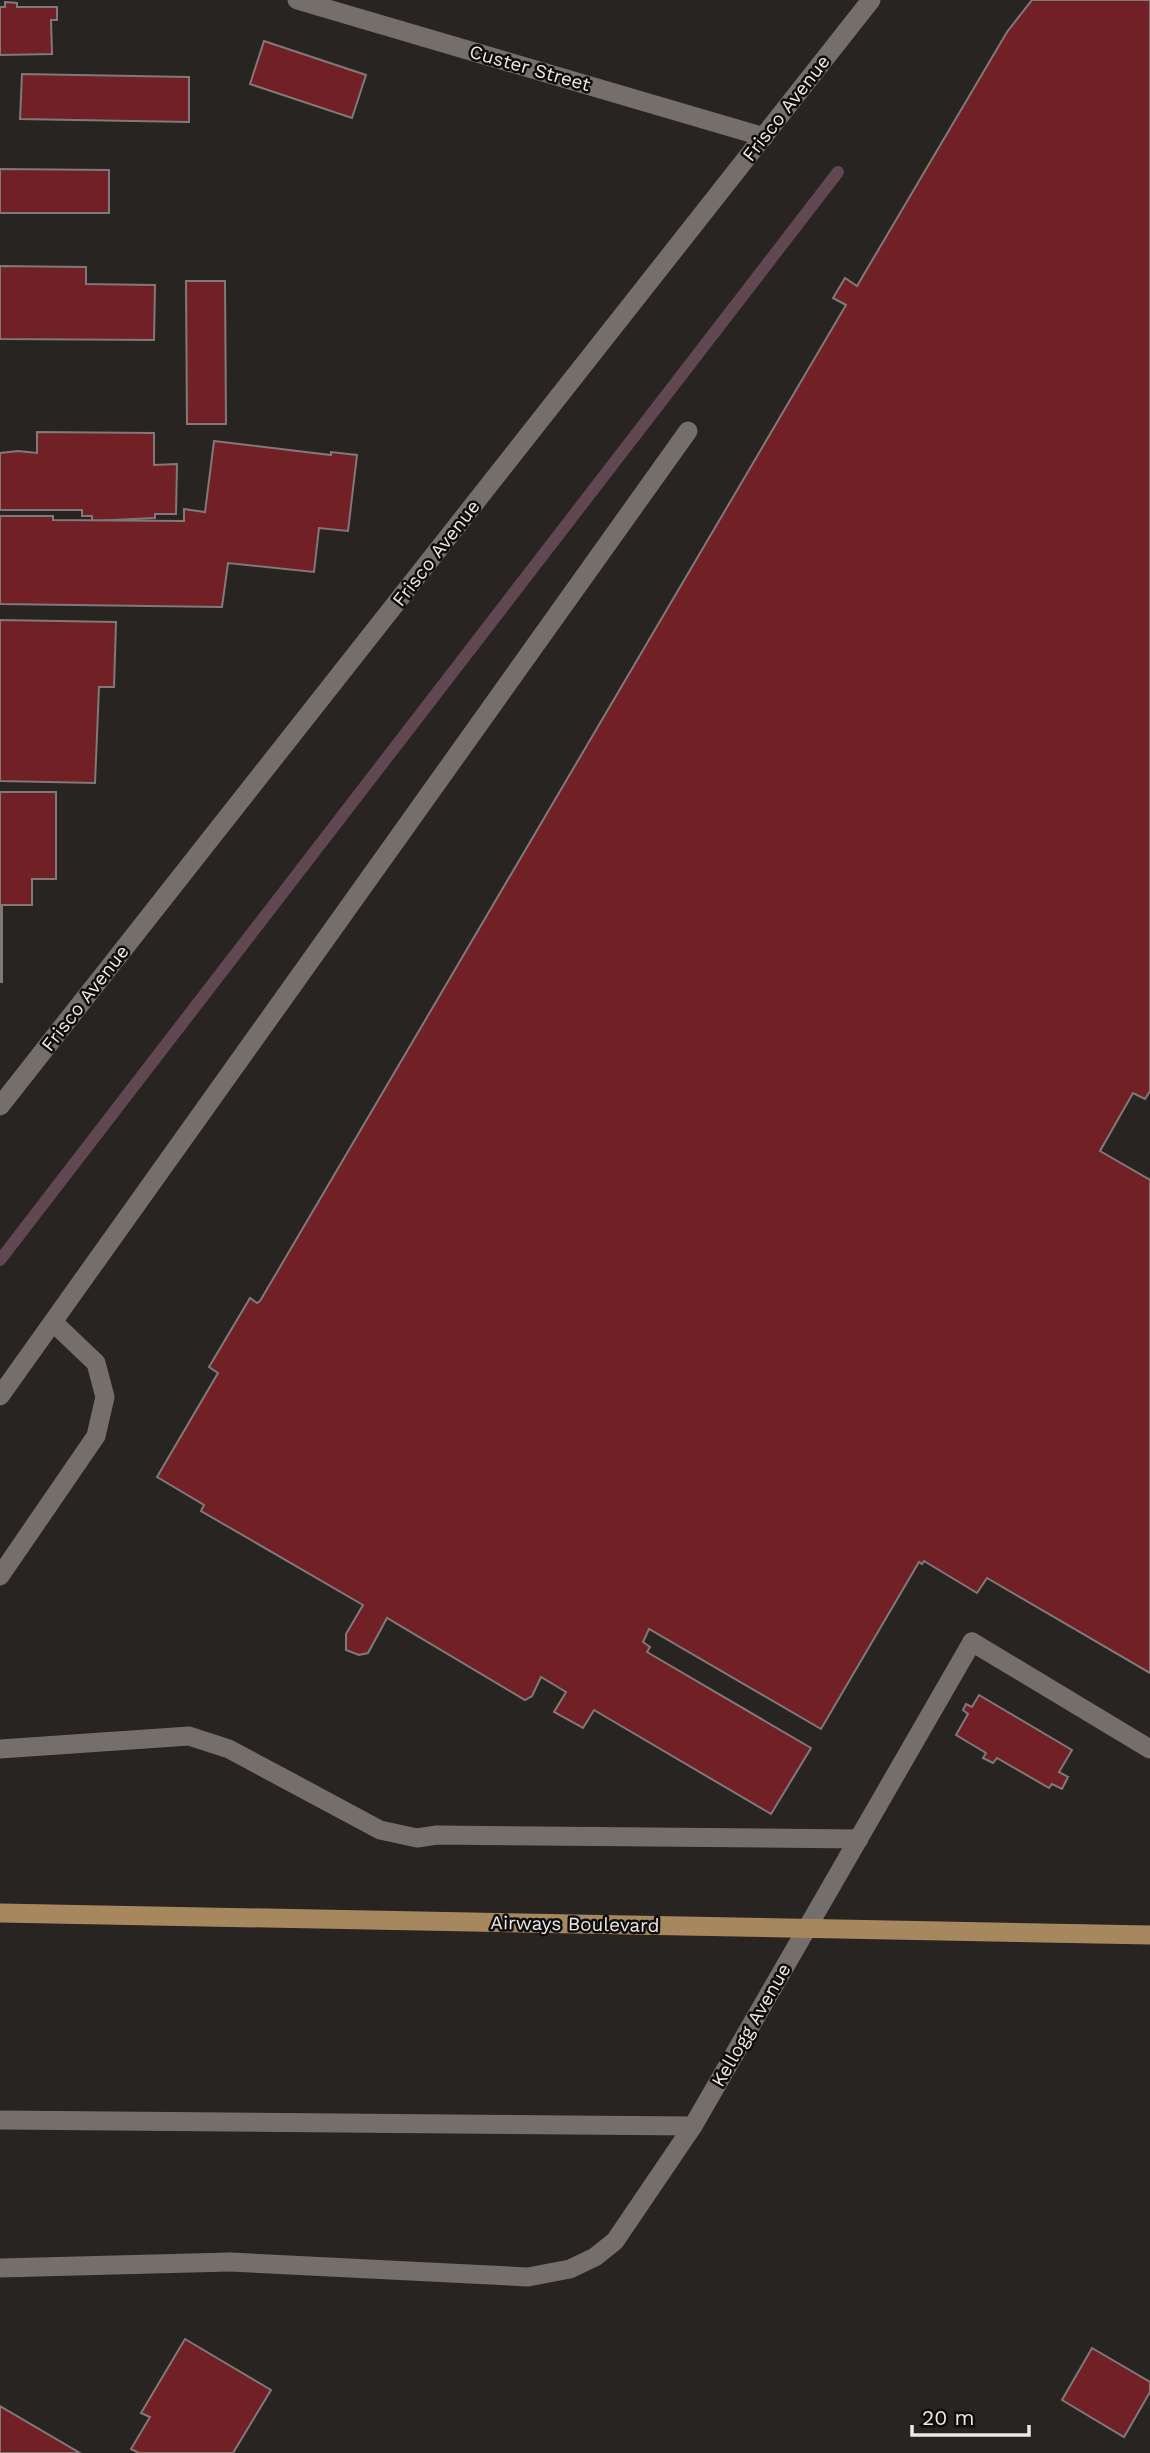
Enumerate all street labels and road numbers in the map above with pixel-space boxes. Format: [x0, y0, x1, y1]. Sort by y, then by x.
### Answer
street label: Custer Street [467, 40, 593, 96]
street label: Frisco Avenue [737, 50, 835, 166]
street label: Frisco Avenue [387, 495, 485, 611]
street label: Frisco Avenue [36, 940, 134, 1056]
street label: Airways Boulevard [490, 1911, 660, 1937]
street label: Kellogg Avenue [706, 1959, 796, 2091]

